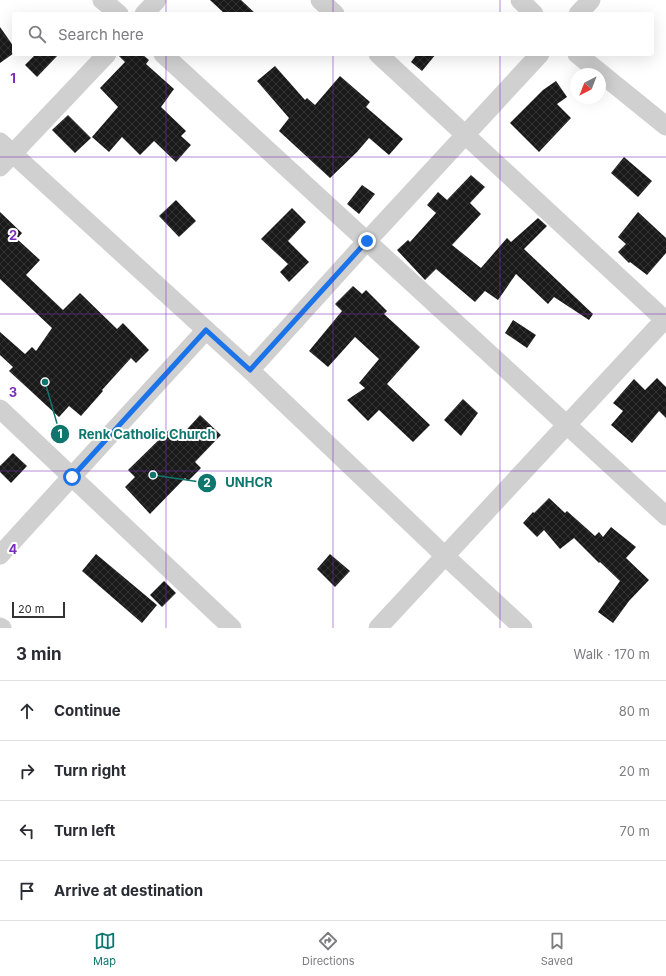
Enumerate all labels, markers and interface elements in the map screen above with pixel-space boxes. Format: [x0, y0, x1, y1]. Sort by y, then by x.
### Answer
search box [12, 12, 654, 56]
icon: search [26, 23, 48, 45]
text: Search here [58, 25, 144, 44]
north arrow [570, 68, 606, 104]
text: 1 [10, 70, 16, 86]
text: 2 [9, 227, 17, 243]
route end [358, 232, 376, 250]
text: 3 [9, 384, 17, 400]
callout: Renk Catholic Church [50, 421, 223, 446]
text: 1 [57, 426, 63, 441]
text: Renk Catholic Church [78, 426, 216, 442]
route start [63, 468, 81, 486]
callout: UNHCR [197, 470, 281, 495]
text: UNHCR [225, 474, 273, 490]
text: 2 [203, 475, 211, 490]
text: 4 [9, 541, 18, 557]
scale bar [12, 600, 65, 619]
text: 20 m [18, 602, 44, 616]
text: 3 min [16, 644, 62, 664]
text: Walk · 170 m [574, 646, 650, 662]
icon: ahead [16, 700, 38, 722]
text: Continue [54, 701, 121, 720]
text: 80 m [619, 703, 650, 719]
icon: right [16, 760, 38, 782]
text: Turn right [54, 761, 126, 780]
text: 20 m [619, 763, 650, 779]
icon: left [16, 820, 38, 842]
text: Turn left [54, 821, 115, 840]
text: 70 m [620, 823, 650, 839]
icon: arrive [16, 880, 38, 902]
text: Arrive at destination [54, 881, 203, 900]
tab: Map [93, 930, 116, 968]
tab: Directions [302, 930, 355, 968]
tab: Saved [541, 930, 573, 968]

